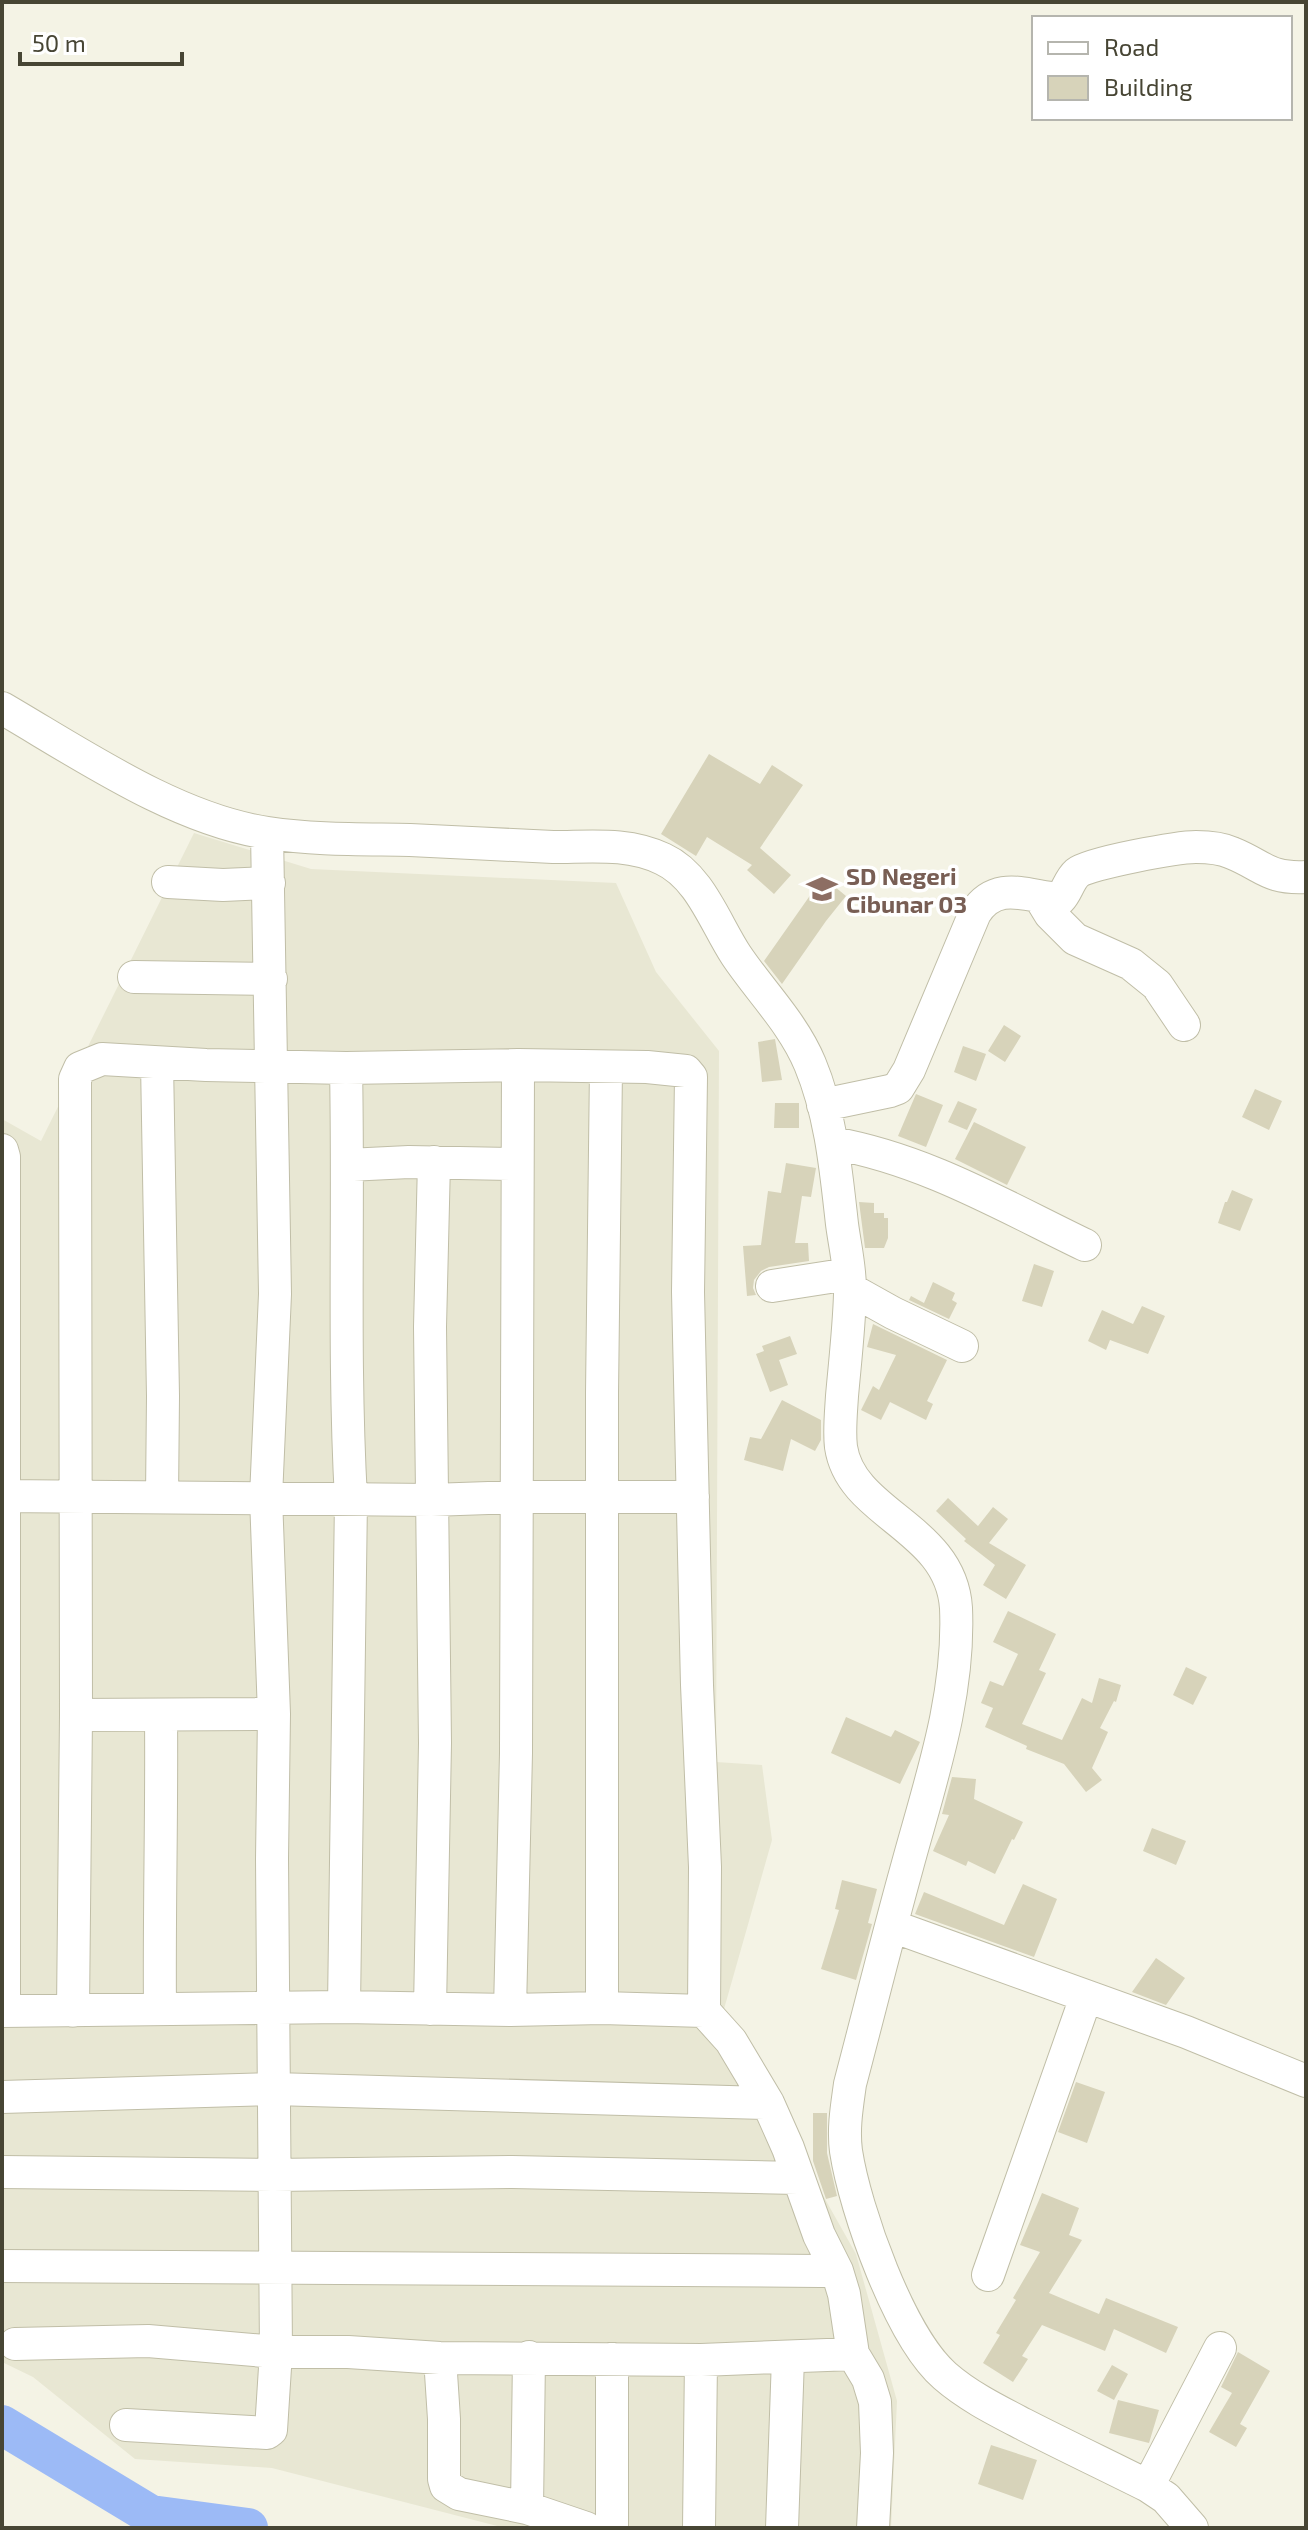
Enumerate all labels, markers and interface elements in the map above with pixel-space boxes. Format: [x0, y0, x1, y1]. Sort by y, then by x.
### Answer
scale bar [20, 16, 182, 66]
legend [1032, 16, 1292, 120]
text: 50 m [32, 28, 86, 57]
text: Road [1104, 32, 1159, 61]
text: Building [1104, 72, 1193, 101]
place label: SD Negeri Cibunar 03 [846, 861, 967, 918]
school or university icon: SD Negeri Cibunar 03 [805, 872, 839, 906]

